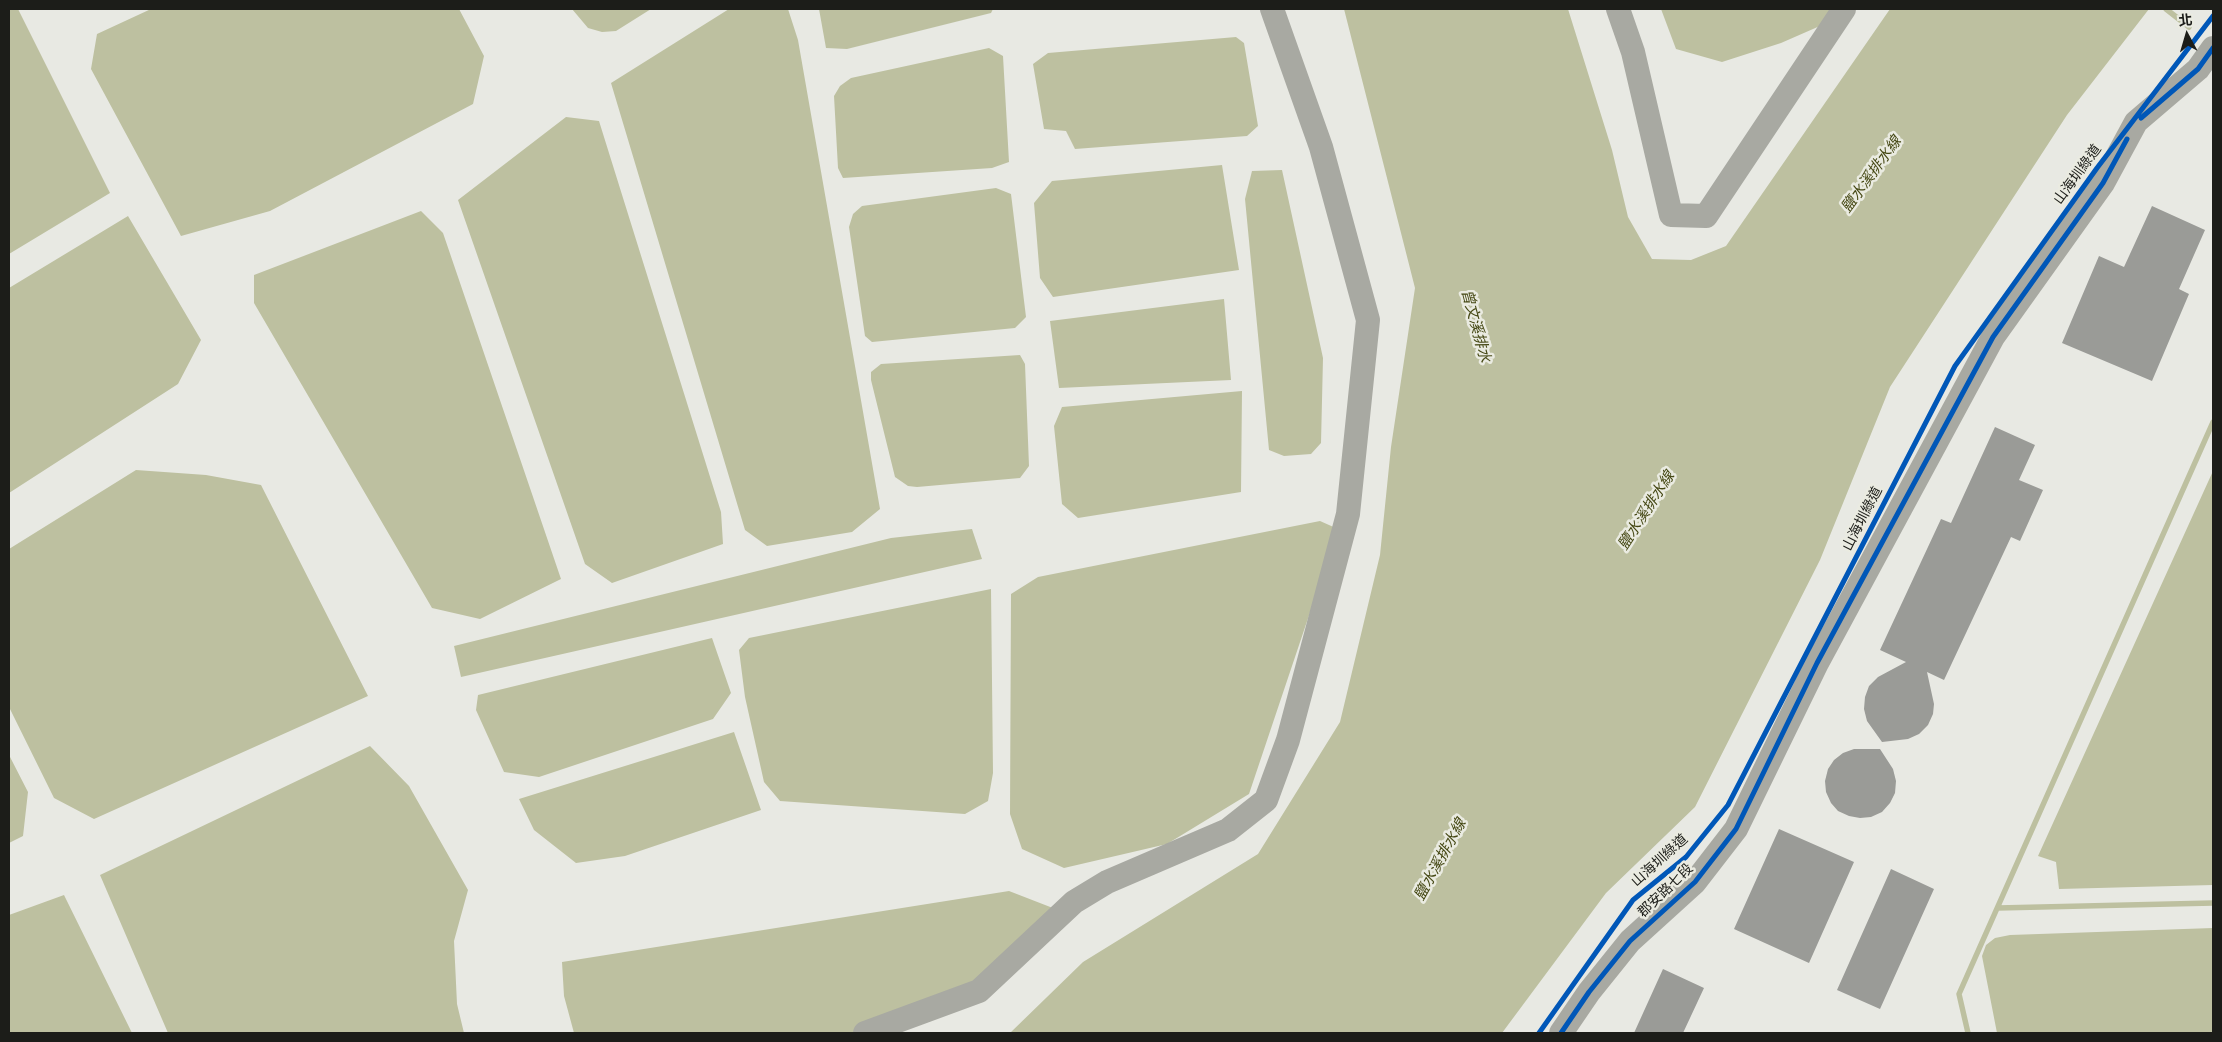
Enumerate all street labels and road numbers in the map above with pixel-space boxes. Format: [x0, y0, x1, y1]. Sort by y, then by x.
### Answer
street label: 山海圳綠道 [2051, 142, 2105, 208]
street label: 山海圳綠道 [1840, 484, 1886, 554]
street label: 山海圳綠道 [1628, 831, 1692, 891]
street label: 郡安路七段 [1635, 861, 1697, 921]

